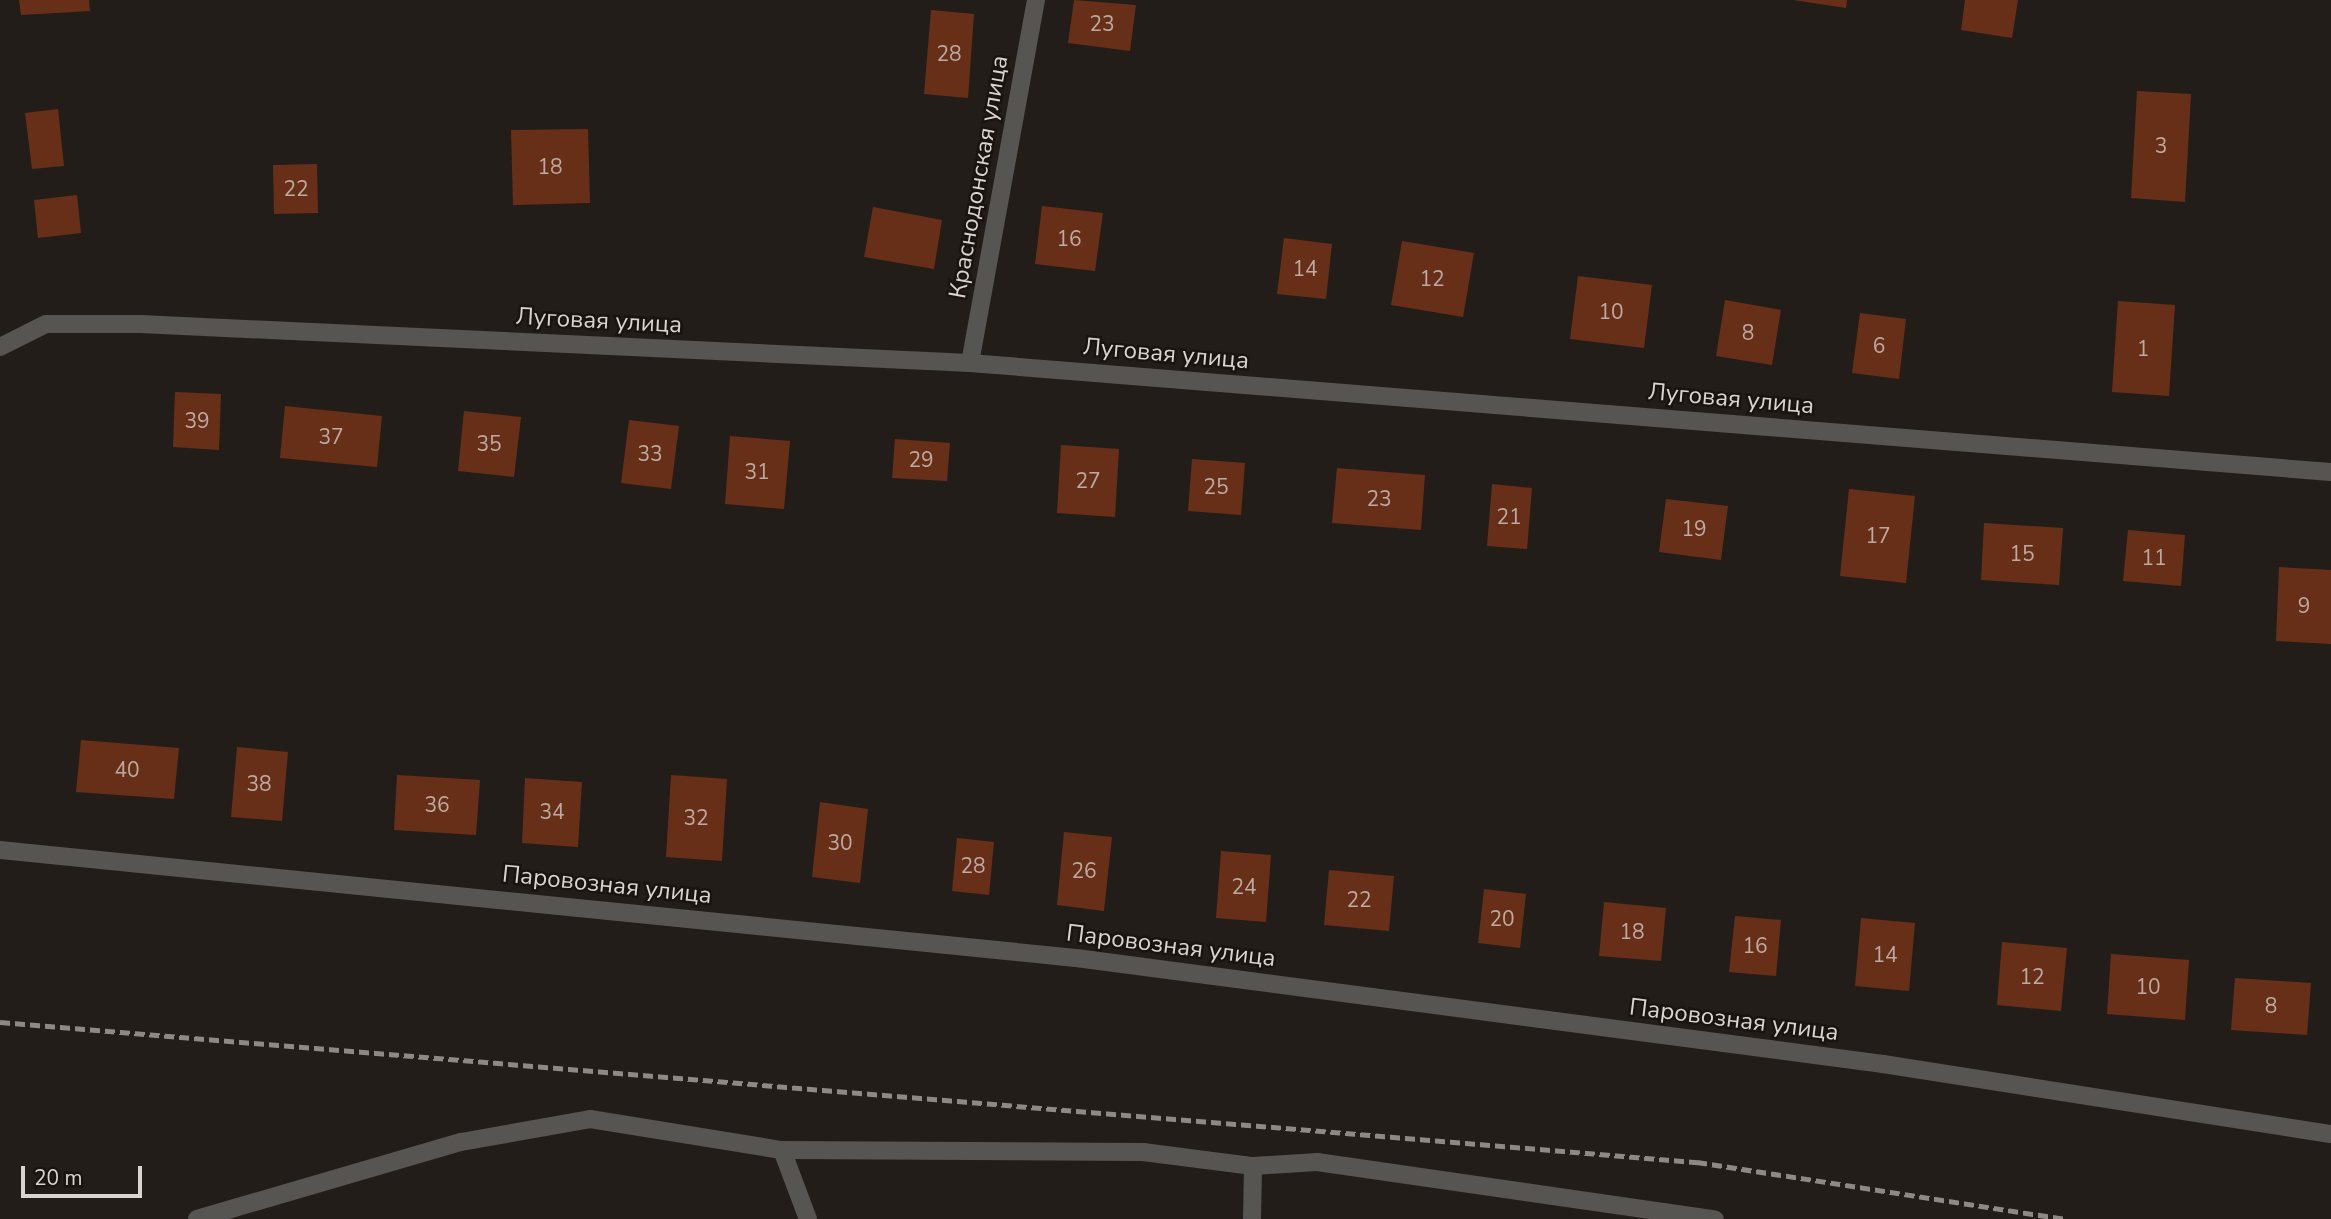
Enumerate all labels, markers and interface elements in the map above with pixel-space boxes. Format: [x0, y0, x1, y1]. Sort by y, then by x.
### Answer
house number: 23 [1089, 11, 1115, 37]
house number: 28 [936, 41, 962, 67]
street label: Краснодонская улица [943, 53, 1015, 301]
house number: 3 [2155, 133, 2167, 159]
house number: 18 [537, 154, 563, 180]
house number: 22 [283, 176, 309, 202]
house number: 16 [1056, 226, 1082, 252]
house number: 14 [1292, 256, 1318, 282]
house number: 12 [1419, 266, 1445, 292]
house number: 10 [1598, 299, 1624, 325]
street label: Луговая улица [515, 302, 683, 340]
house number: 8 [1742, 320, 1754, 346]
street label: Луговая улица [1082, 332, 1250, 376]
house number: 6 [1873, 333, 1885, 359]
house number: 1 [2137, 336, 2149, 362]
street label: Луговая улица [1647, 377, 1815, 421]
house number: 39 [184, 408, 210, 434]
house number: 37 [318, 424, 344, 450]
house number: 35 [476, 431, 502, 457]
house number: 33 [637, 441, 663, 467]
house number: 29 [908, 447, 934, 473]
house number: 31 [744, 459, 770, 485]
house number: 27 [1075, 468, 1101, 494]
house number: 25 [1203, 474, 1229, 500]
house number: 23 [1366, 486, 1392, 512]
house number: 21 [1496, 504, 1522, 530]
house number: 19 [1681, 516, 1707, 542]
house number: 17 [1865, 523, 1891, 549]
house number: 15 [2009, 541, 2035, 567]
house number: 11 [2141, 545, 2167, 571]
house number: 9 [2298, 593, 2310, 619]
house number: 40 [114, 757, 140, 783]
house number: 38 [246, 771, 272, 797]
house number: 36 [424, 792, 450, 818]
house number: 34 [539, 799, 565, 825]
house number: 32 [683, 805, 709, 831]
house number: 30 [827, 830, 853, 856]
house number: 28 [960, 853, 986, 879]
house number: 26 [1071, 858, 1097, 884]
street label: Паровозная улица [501, 860, 713, 910]
house number: 24 [1231, 874, 1257, 900]
house number: 22 [1346, 887, 1372, 913]
house number: 20 [1489, 906, 1515, 932]
street label: Паровозная улица [1065, 919, 1277, 973]
house number: 18 [1619, 919, 1645, 945]
house number: 16 [1742, 933, 1768, 959]
house number: 14 [1872, 942, 1898, 968]
house number: 12 [2019, 964, 2045, 990]
house number: 10 [2135, 974, 2161, 1000]
street label: Паровозная улица [1628, 993, 1840, 1047]
house number: 8 [2265, 993, 2277, 1019]
scale bar [24, 1152, 145, 1196]
text: 20 m [34, 1164, 83, 1192]

